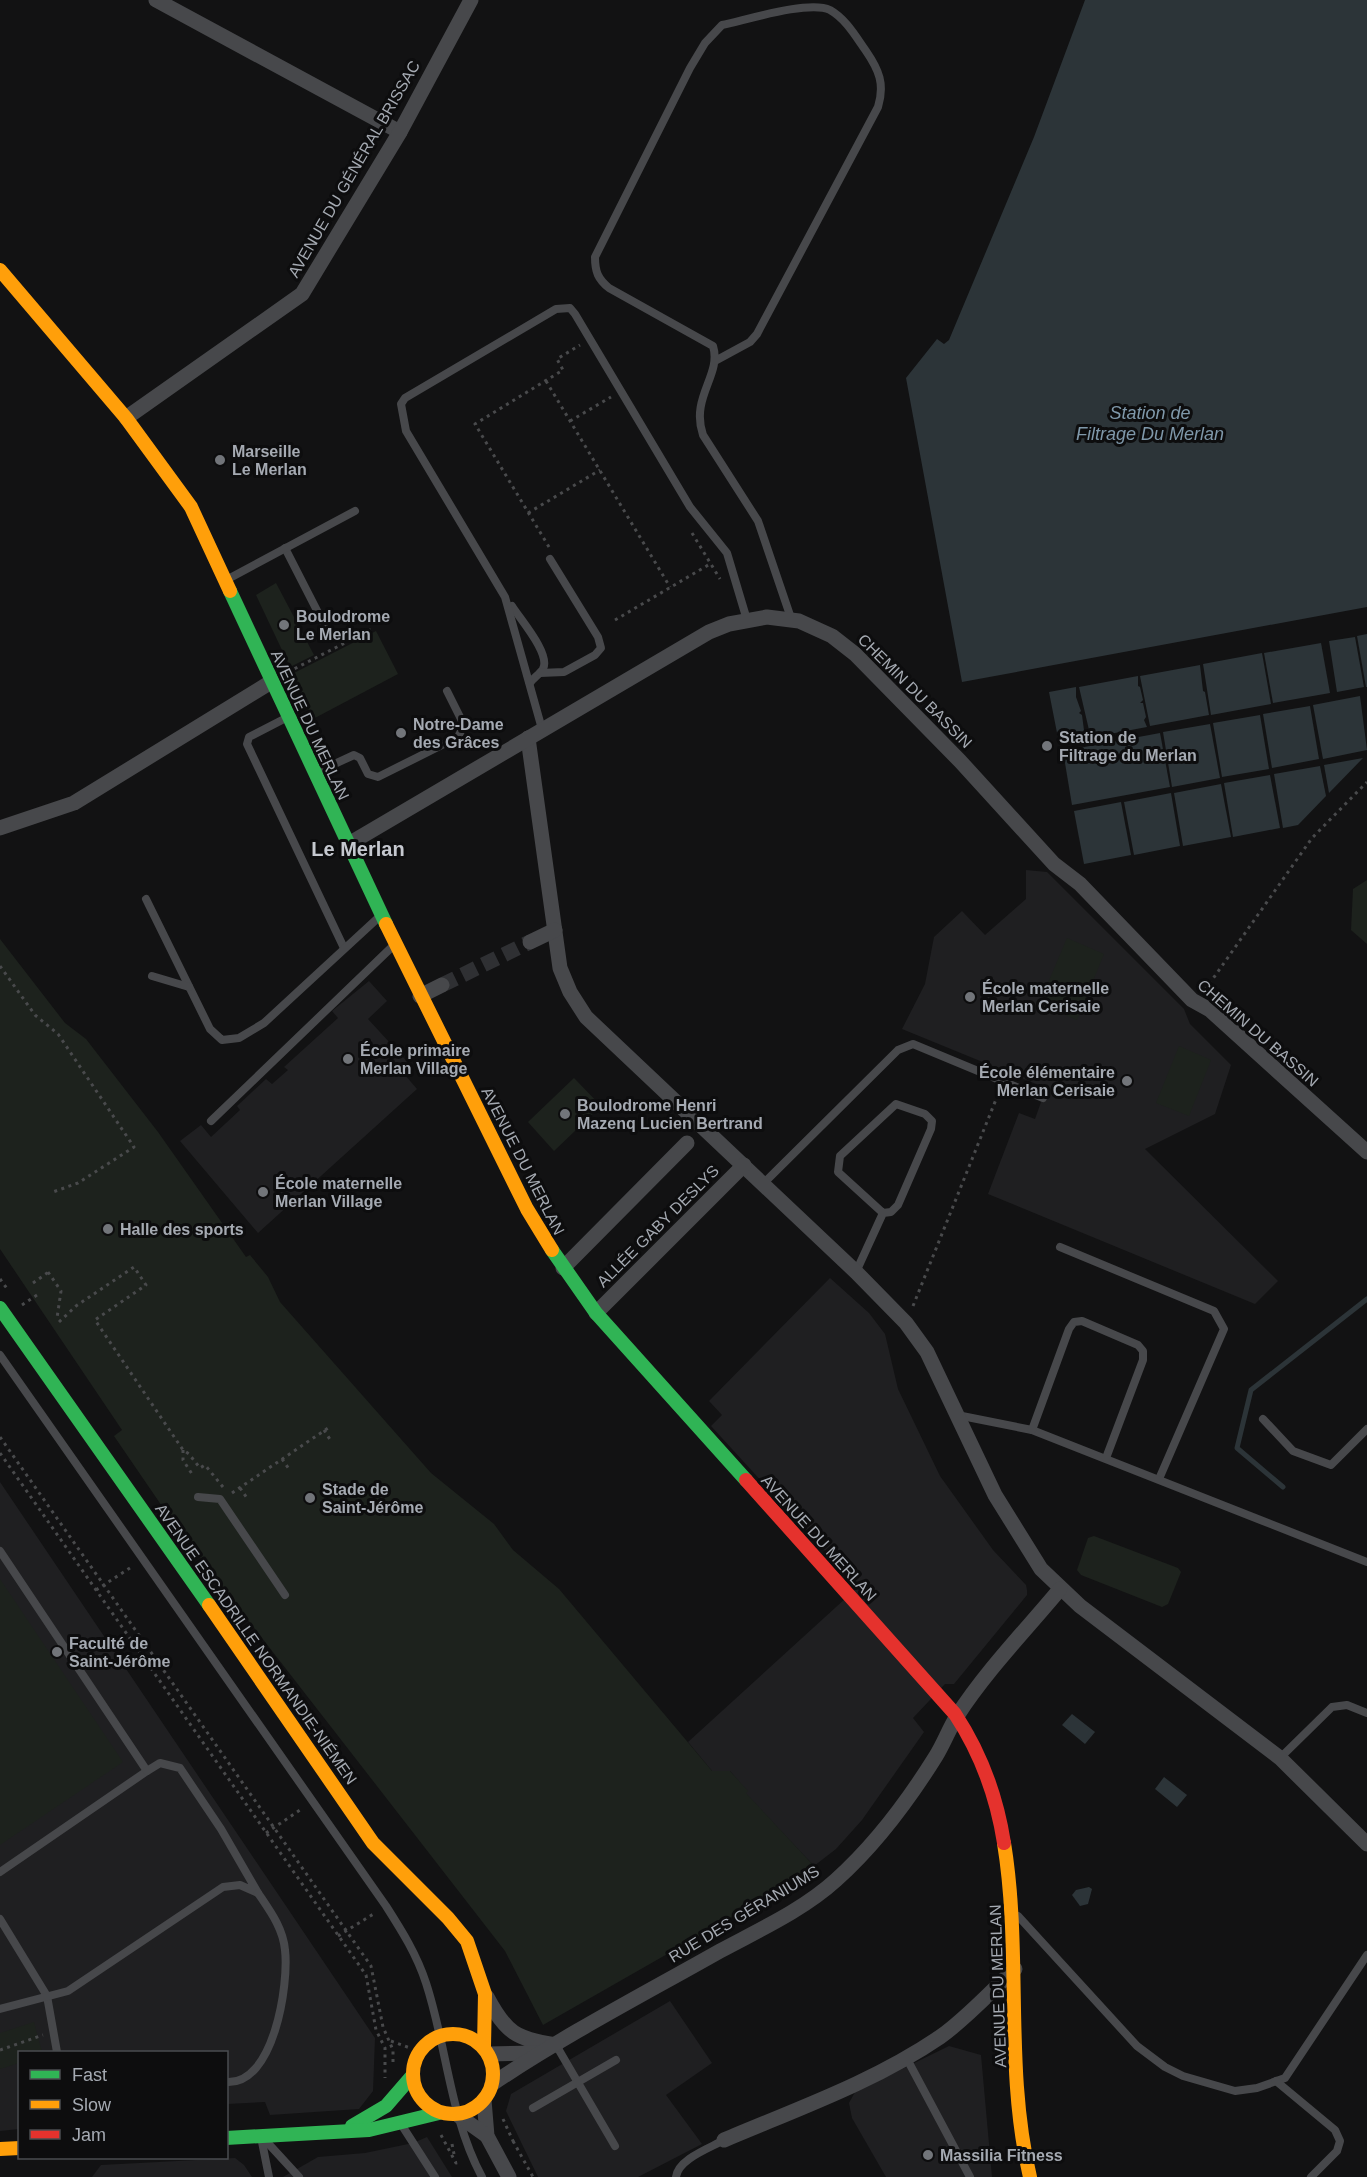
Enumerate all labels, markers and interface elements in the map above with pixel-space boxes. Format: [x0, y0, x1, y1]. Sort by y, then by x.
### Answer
street label: AVENUE DU GÉNÉRAL BRISSAC [284, 57, 423, 280]
water label: Station de Filtrage Du Merlan [1076, 403, 1224, 444]
place label: Marseille Le Merlan [232, 443, 307, 478]
marker: Marseille Le Merlan [213, 453, 227, 467]
place label: Boulodrome Le Merlan [296, 608, 390, 643]
marker: Boulodrome Le Merlan [277, 618, 291, 632]
street label: CHEMIN DU BASSIN [855, 631, 975, 751]
street label: AVENUE DU MERLAN [268, 647, 352, 803]
place label: Notre-Dame des Grâces [413, 716, 504, 751]
marker: Notre-Dame des Grâces [394, 726, 408, 740]
place label: Station de Filtrage du Merlan [1059, 729, 1197, 764]
marker: Station de Filtrage du Merlan [1040, 739, 1054, 753]
district label: Le Merlan [311, 838, 405, 860]
street label: CHEMIN DU BASSIN [1194, 976, 1322, 1090]
place label: École maternelle Merlan Cerisaie [982, 979, 1109, 1015]
marker: École maternelle Merlan Cerisaie [963, 990, 977, 1004]
place label: École primaire Merlan Village [360, 1041, 470, 1077]
marker: École primaire Merlan Village [341, 1052, 355, 1066]
place label: École élémentaire Merlan Cerisaie [979, 1063, 1115, 1099]
marker: École élémentaire Merlan Cerisaie [1120, 1074, 1134, 1088]
street label: AVENUE DU MERLAN [478, 1084, 568, 1238]
place label: Boulodrome Henri Mazenq Lucien Bertrand [577, 1097, 763, 1132]
marker: Boulodrome Henri Mazenq Lucien Bertrand [558, 1107, 572, 1121]
street label: ALLÉE GABY DESLYS [593, 1161, 722, 1290]
place label: École maternelle Merlan Village [275, 1174, 402, 1210]
marker: École maternelle Merlan Village [256, 1185, 270, 1199]
place label: Halle des sports [120, 1221, 244, 1238]
marker: Halle des sports [101, 1222, 115, 1236]
street label: AVENUE DU MERLAN [758, 1472, 880, 1604]
place label: Stade de Saint-Jérôme [322, 1481, 423, 1516]
marker: Stade de Saint-Jérôme [303, 1491, 317, 1505]
street label: AVENUE ESCADRILLE NORMANDIE-NIÉMEN [152, 1500, 361, 1787]
place label: Faculté de Saint-Jérôme [69, 1635, 170, 1670]
marker: Faculté de Saint-Jérôme [50, 1645, 64, 1659]
street label: RUE DES GÉRANIUMS [665, 1861, 822, 1966]
street label: AVENUE DU MERLAN [987, 1904, 1009, 2068]
legend [18, 2051, 228, 2159]
text: Fast [72, 2065, 107, 2085]
text: Slow [72, 2095, 112, 2115]
text: Jam [72, 2125, 106, 2145]
place label: Massilia Fitness [940, 2147, 1063, 2164]
marker: Massilia Fitness [921, 2148, 935, 2162]

